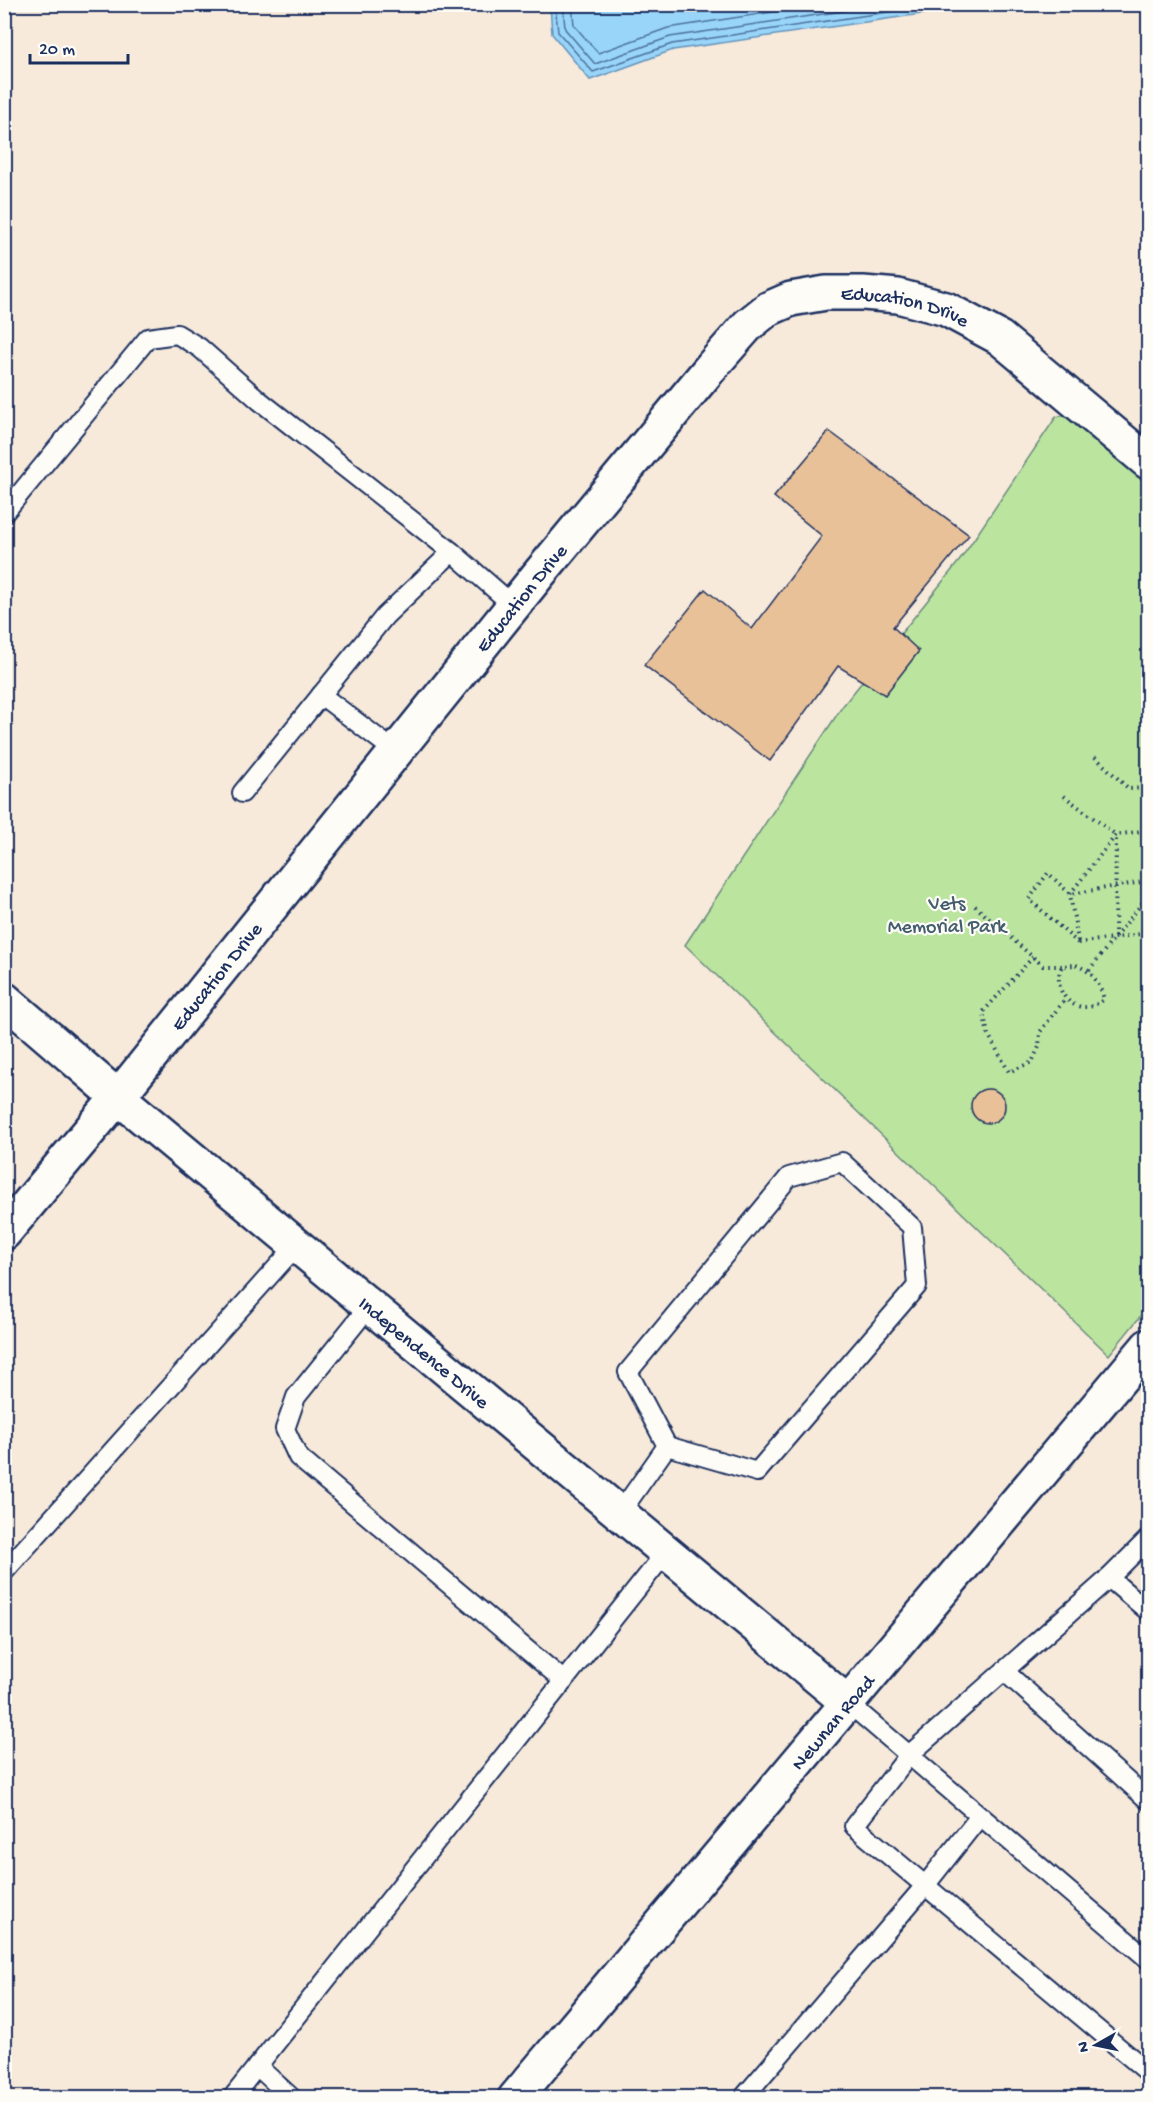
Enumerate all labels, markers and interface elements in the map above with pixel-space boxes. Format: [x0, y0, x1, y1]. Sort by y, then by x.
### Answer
scale bar [30, 27, 128, 65]
text: 20 m [39, 40, 75, 61]
street label: Education Drive [841, 285, 973, 334]
street label: Education Drive [473, 540, 574, 658]
park label: Vets Memorial Park [888, 894, 1008, 940]
street label: Education Drive [168, 919, 269, 1037]
street label: Independence Drive [352, 1293, 493, 1416]
street label: Newnan Road [788, 1670, 883, 1776]
north arrow [1066, 2015, 1126, 2075]
text: N [1074, 2040, 1095, 2053]

